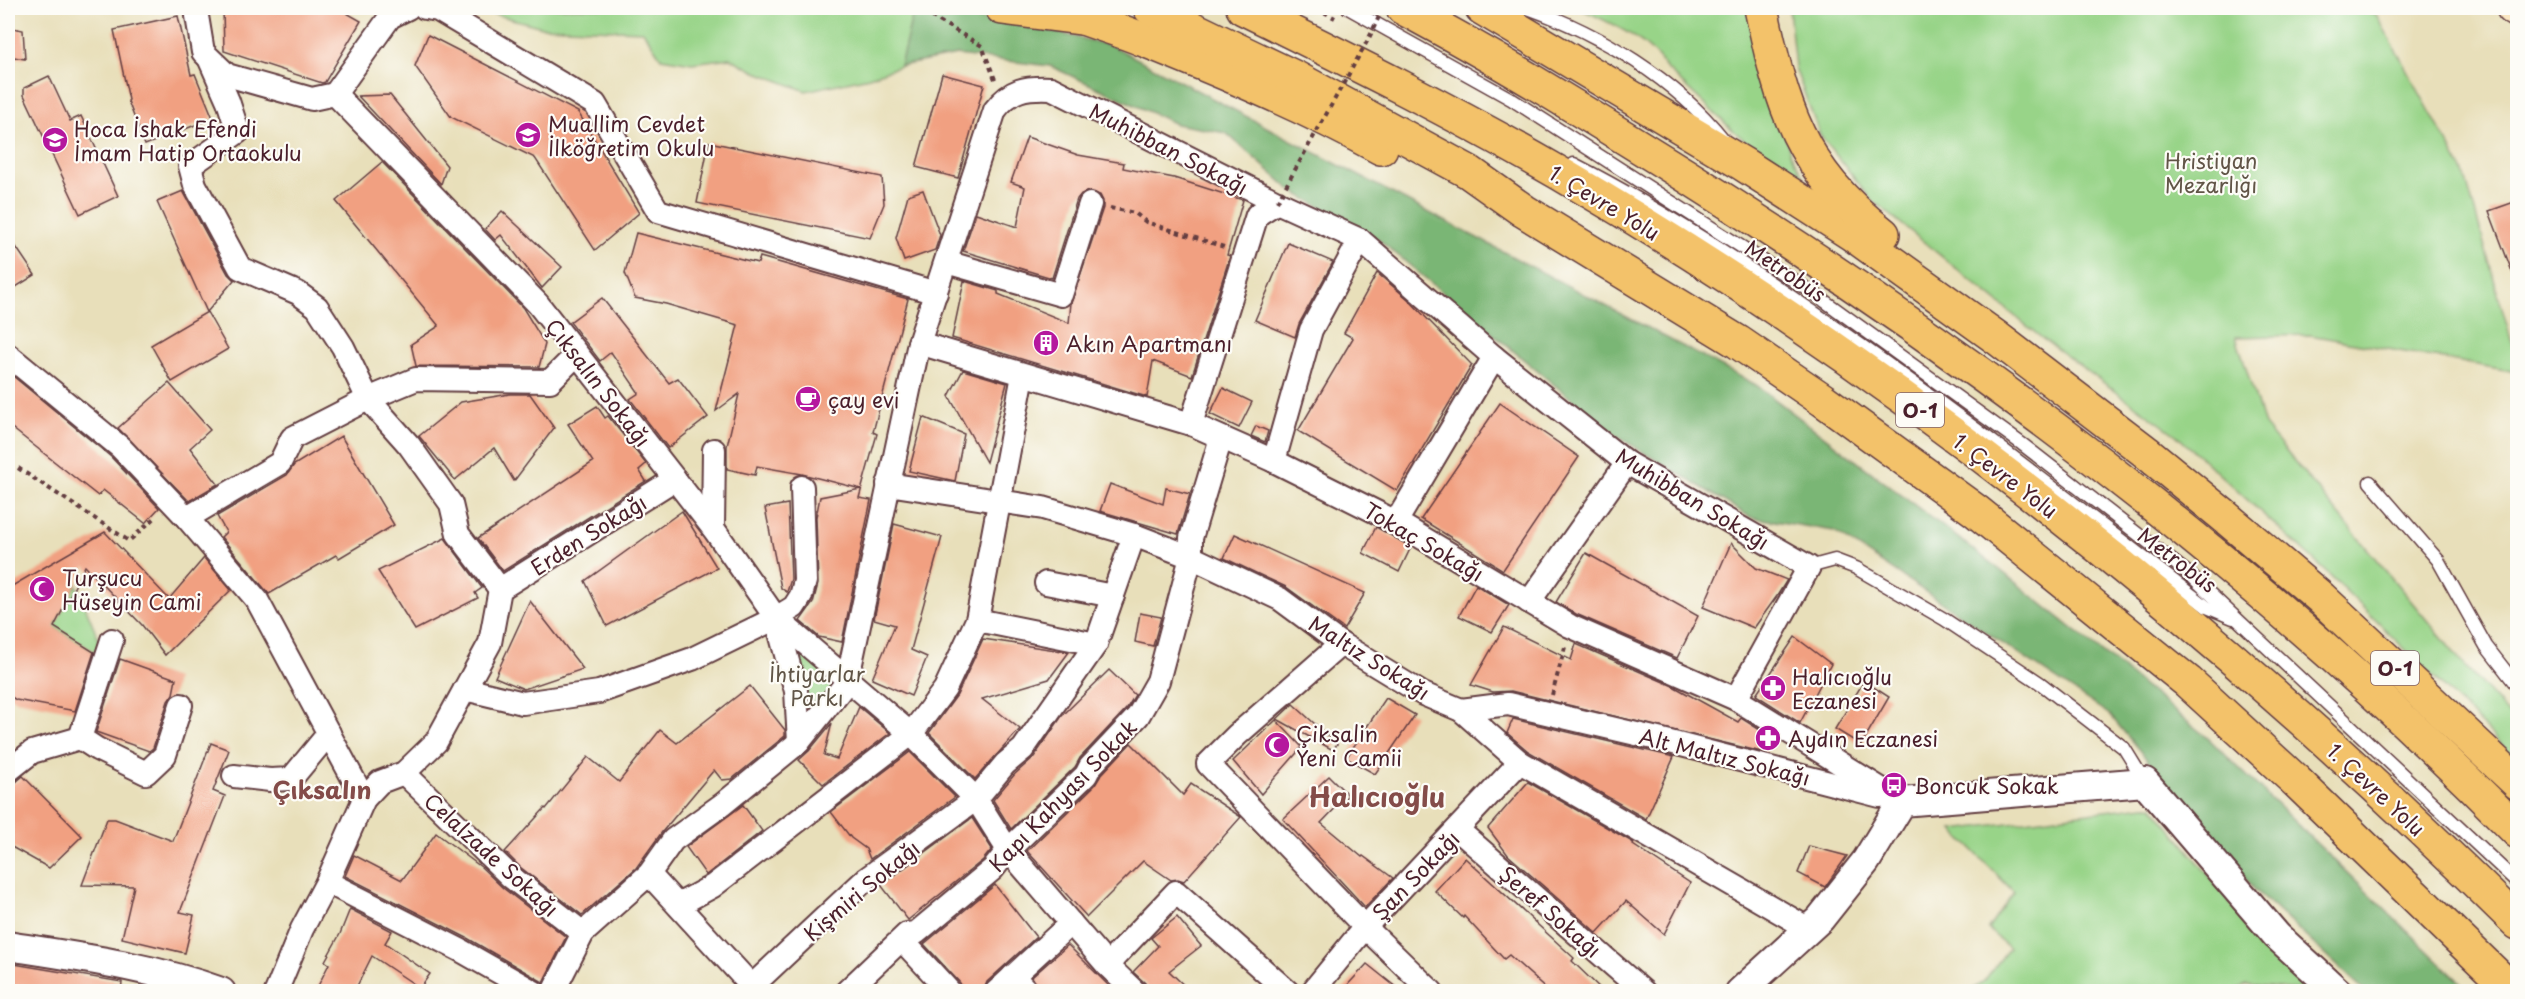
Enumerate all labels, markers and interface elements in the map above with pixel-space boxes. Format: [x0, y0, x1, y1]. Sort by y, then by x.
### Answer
street label: Muhibban Sokağı [1084, 94, 1254, 202]
place label: Muallim Cevdet İlköğretim Okulu [548, 107, 714, 163]
place label: Hoca İshak Efendi İmam Hatip Ortaokulu [74, 112, 302, 168]
school or university icon: Muallim Cevdet İlköğretim Okulu [513, 120, 543, 150]
school or university icon: Hoca İshak Efendi İmam Hatip Ortaokulu [40, 125, 70, 155]
park label: Hristiyan Mezarlığı [2165, 144, 2257, 200]
street label: 1. Çevre Yolu [1544, 156, 1666, 248]
street label: Metrobüs [1739, 231, 1833, 309]
street label: Çıksalın Sokağı [539, 311, 659, 453]
place label: Akın Apartmanı [1066, 327, 1232, 359]
building icon: Akın Apartmanı [1031, 328, 1061, 358]
place label: çay evi [828, 383, 899, 415]
cafe icon: çay evi [793, 384, 823, 414]
road number: O-1 [1896, 393, 1944, 427]
street label: 1. Çevre Yolu [1947, 425, 2065, 525]
street label: Muhibban Sokağı [1610, 439, 1776, 557]
street label: Erden Sokağı [524, 486, 652, 582]
street label: Tokaç Sokağı [1358, 494, 1490, 588]
street label: Metrobüs [2132, 518, 2224, 600]
place label: Turşucu Hüseyin Cami [62, 561, 202, 617]
mosque icon: Turşucu Hüseyin Cami [27, 574, 57, 604]
street label: Maltız Sokağı [1303, 607, 1437, 707]
road number: O-1 [2371, 651, 2419, 685]
park label: İhtiyarlar Parkı [769, 657, 866, 713]
place label: Halıcıoğlu Eczanesi [1792, 660, 1892, 716]
pharmacy icon: Halıcıoğlu Eczanesi [1758, 673, 1788, 703]
street label: Kapı Kahyası Sokak [980, 711, 1144, 879]
place label: Çiksalin Yeni Camii [1296, 717, 1402, 773]
street label: Alt Maltız Sokağı [1636, 719, 1814, 793]
place label: Aydın Eczanesi [1788, 722, 1938, 754]
pharmacy icon: Aydın Eczanesi [1753, 723, 1783, 753]
mosque icon: Çiksalin Yeni Camii [1262, 730, 1292, 760]
street label: 1. Çevre Yolu [2321, 735, 2433, 843]
place label: Boncuk Sokak [1914, 769, 2059, 801]
bus stop icon: Boncuk Sokak [1879, 770, 1909, 800]
district label: Çıksalın [273, 771, 371, 807]
district label: Halıcıoğlu [1309, 775, 1445, 816]
street label: Celalzade Sokağı [417, 785, 567, 923]
street label: Şan Sokağı [1364, 823, 1466, 927]
street label: Kişmiri Sokağı [796, 832, 926, 948]
street label: Şeref Sokağı [1493, 858, 1609, 964]

